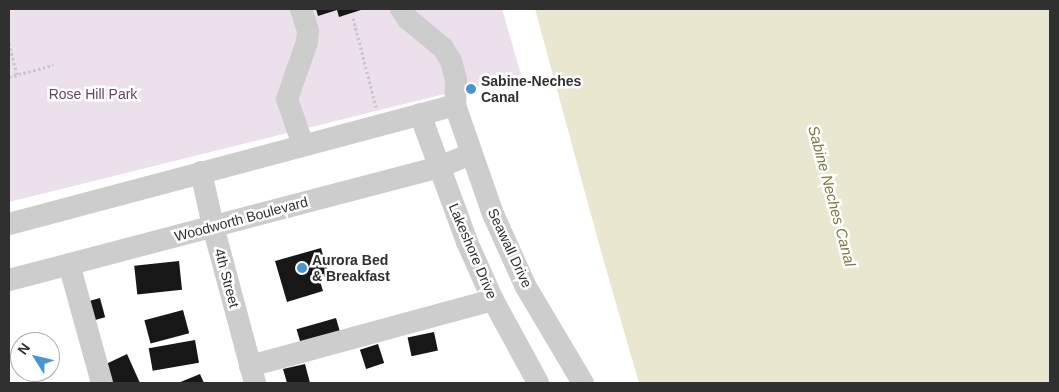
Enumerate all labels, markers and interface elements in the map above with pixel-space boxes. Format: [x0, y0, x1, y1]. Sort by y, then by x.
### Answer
place label: Sabine-Neches Canal [481, 73, 581, 105]
marker: Sabine-Neches Canal [465, 83, 477, 95]
park label: Rose Hill Park [49, 86, 137, 102]
water label: Sabine Neches Canal [805, 124, 859, 268]
street label: Woodworth Boulevard [172, 193, 310, 245]
street label: Lakeshore Drive [445, 201, 501, 301]
street label: Seawall Drive [484, 206, 536, 290]
street label: 4th Street [211, 247, 243, 309]
place label: Aurora Bed & Breakfast [312, 252, 390, 284]
marker: Aurora Bed & Breakfast [296, 262, 308, 274]
north arrow [10, 332, 60, 382]
text: N [14, 340, 33, 358]

